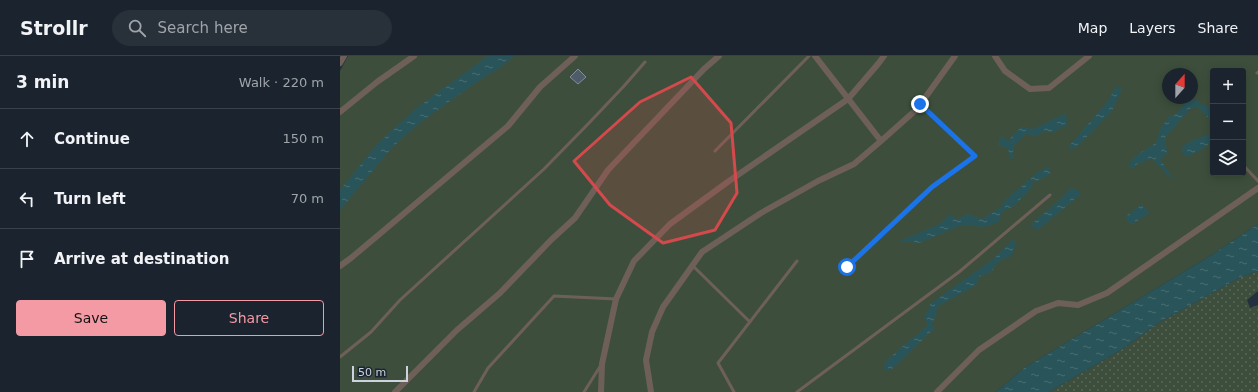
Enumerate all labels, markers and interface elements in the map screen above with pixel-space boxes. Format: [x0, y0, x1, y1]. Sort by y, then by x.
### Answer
search box [112, 10, 392, 46]
text: Strollr [20, 17, 88, 39]
icon: search [126, 17, 148, 39]
text: Search here [158, 19, 248, 37]
text: Map [1078, 20, 1107, 36]
text: Layers [1129, 20, 1176, 36]
text: Share [1198, 20, 1238, 36]
north arrow [1162, 68, 1198, 104]
map controls [1210, 68, 1246, 176]
button: + [1210, 68, 1246, 104]
text: 3 min [16, 72, 69, 92]
text: Walk · 220 m [239, 75, 324, 90]
route end [911, 95, 929, 113]
button: − [1210, 104, 1246, 140]
icon: ahead [16, 128, 38, 150]
text: Continue [54, 130, 130, 148]
text: 150 m [282, 131, 324, 146]
button: layers [1210, 140, 1246, 176]
icon: left [16, 188, 38, 210]
text: Turn left [54, 190, 126, 208]
text: 70 m [291, 191, 324, 206]
icon: arrive [16, 248, 38, 270]
text: Arrive at destination [54, 250, 229, 268]
route start [838, 258, 856, 276]
button: Save [16, 300, 166, 336]
button: Share [174, 300, 324, 336]
scale bar [352, 364, 408, 383]
text: 50 m [358, 366, 386, 379]

